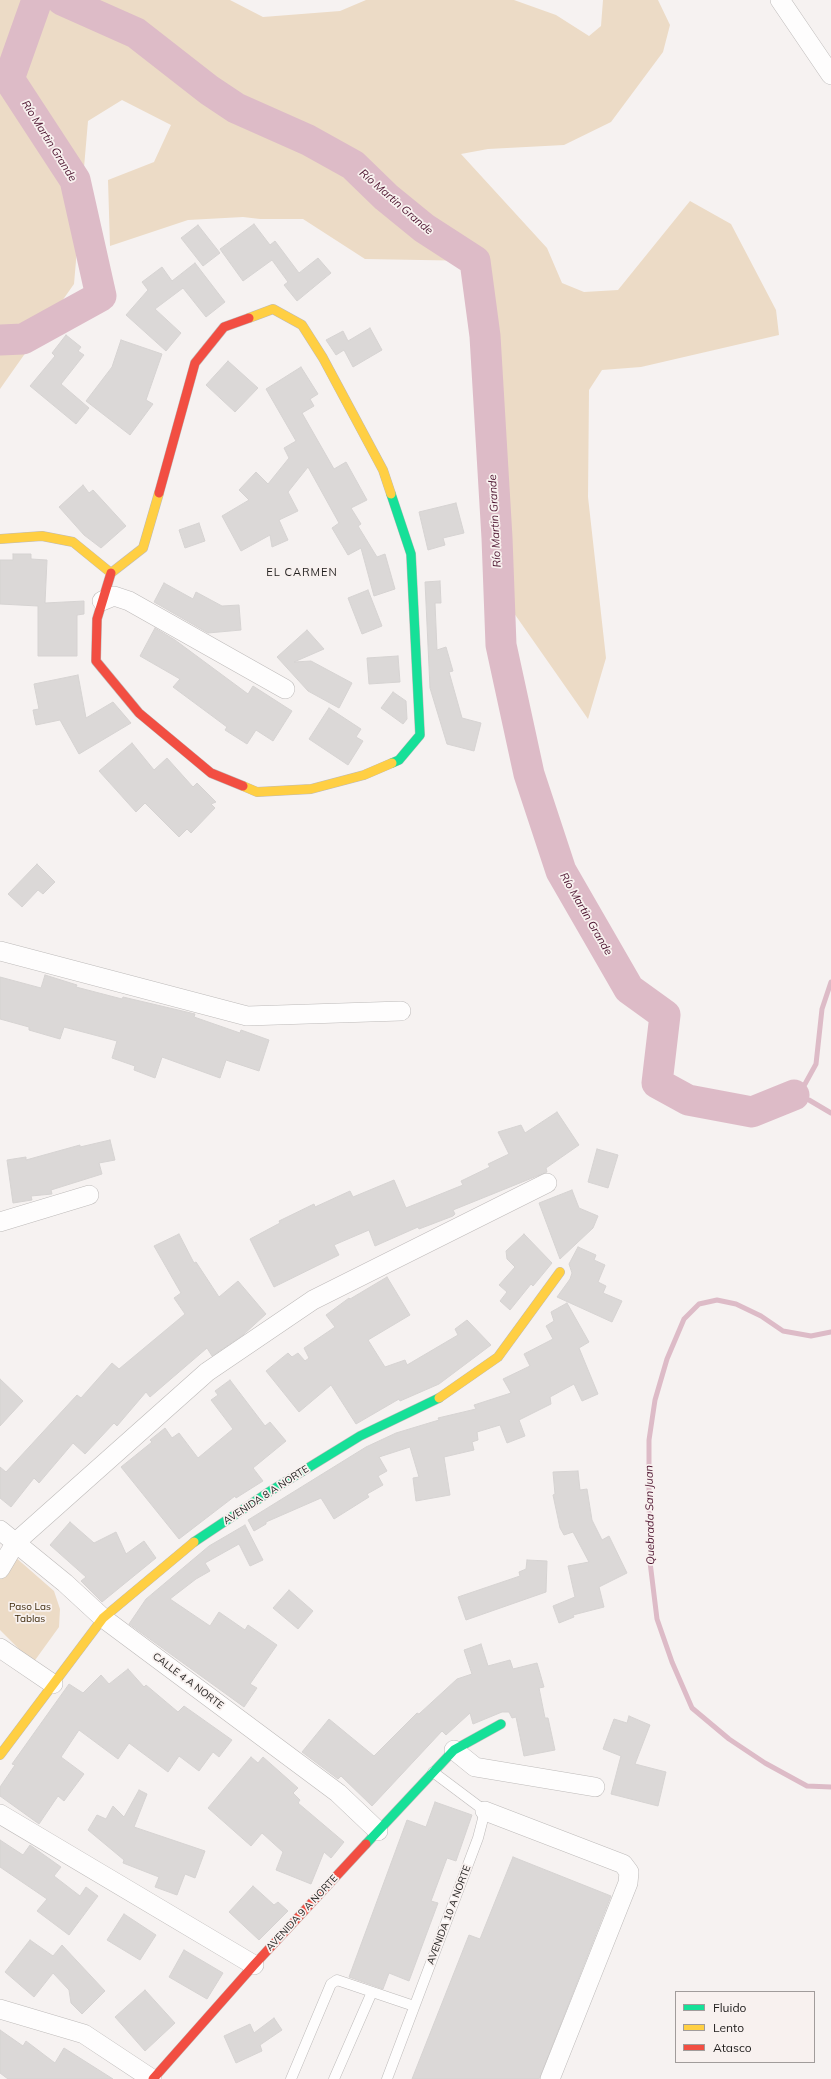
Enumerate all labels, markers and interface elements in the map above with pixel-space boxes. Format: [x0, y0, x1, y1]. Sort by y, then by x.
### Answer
water label: Río Martin Grande [19, 98, 79, 184]
water label: Río Martin Grande [357, 166, 435, 238]
water label: Río Martin Grande [486, 474, 504, 568]
district label: EL CARMEN [266, 566, 338, 580]
water label: Río Martin Grande [557, 870, 615, 958]
street label: AVENIDA 8 A NORTE [221, 1463, 311, 1527]
water label: Quebrada San Juan [643, 1465, 657, 1565]
park label: Paso Las Tablas [9, 1601, 51, 1624]
street label: CALLE 4 A NORTE [150, 1650, 226, 1712]
street label: AVENIDA 10 A NORTE [425, 1864, 473, 1966]
street label: AVENIDA 9 A NORTE [264, 1873, 340, 1953]
legend [675, 1991, 815, 2063]
text: Fluido [713, 2000, 746, 2015]
text: Lento [713, 2020, 744, 2035]
text: Atasco [713, 2040, 752, 2055]

